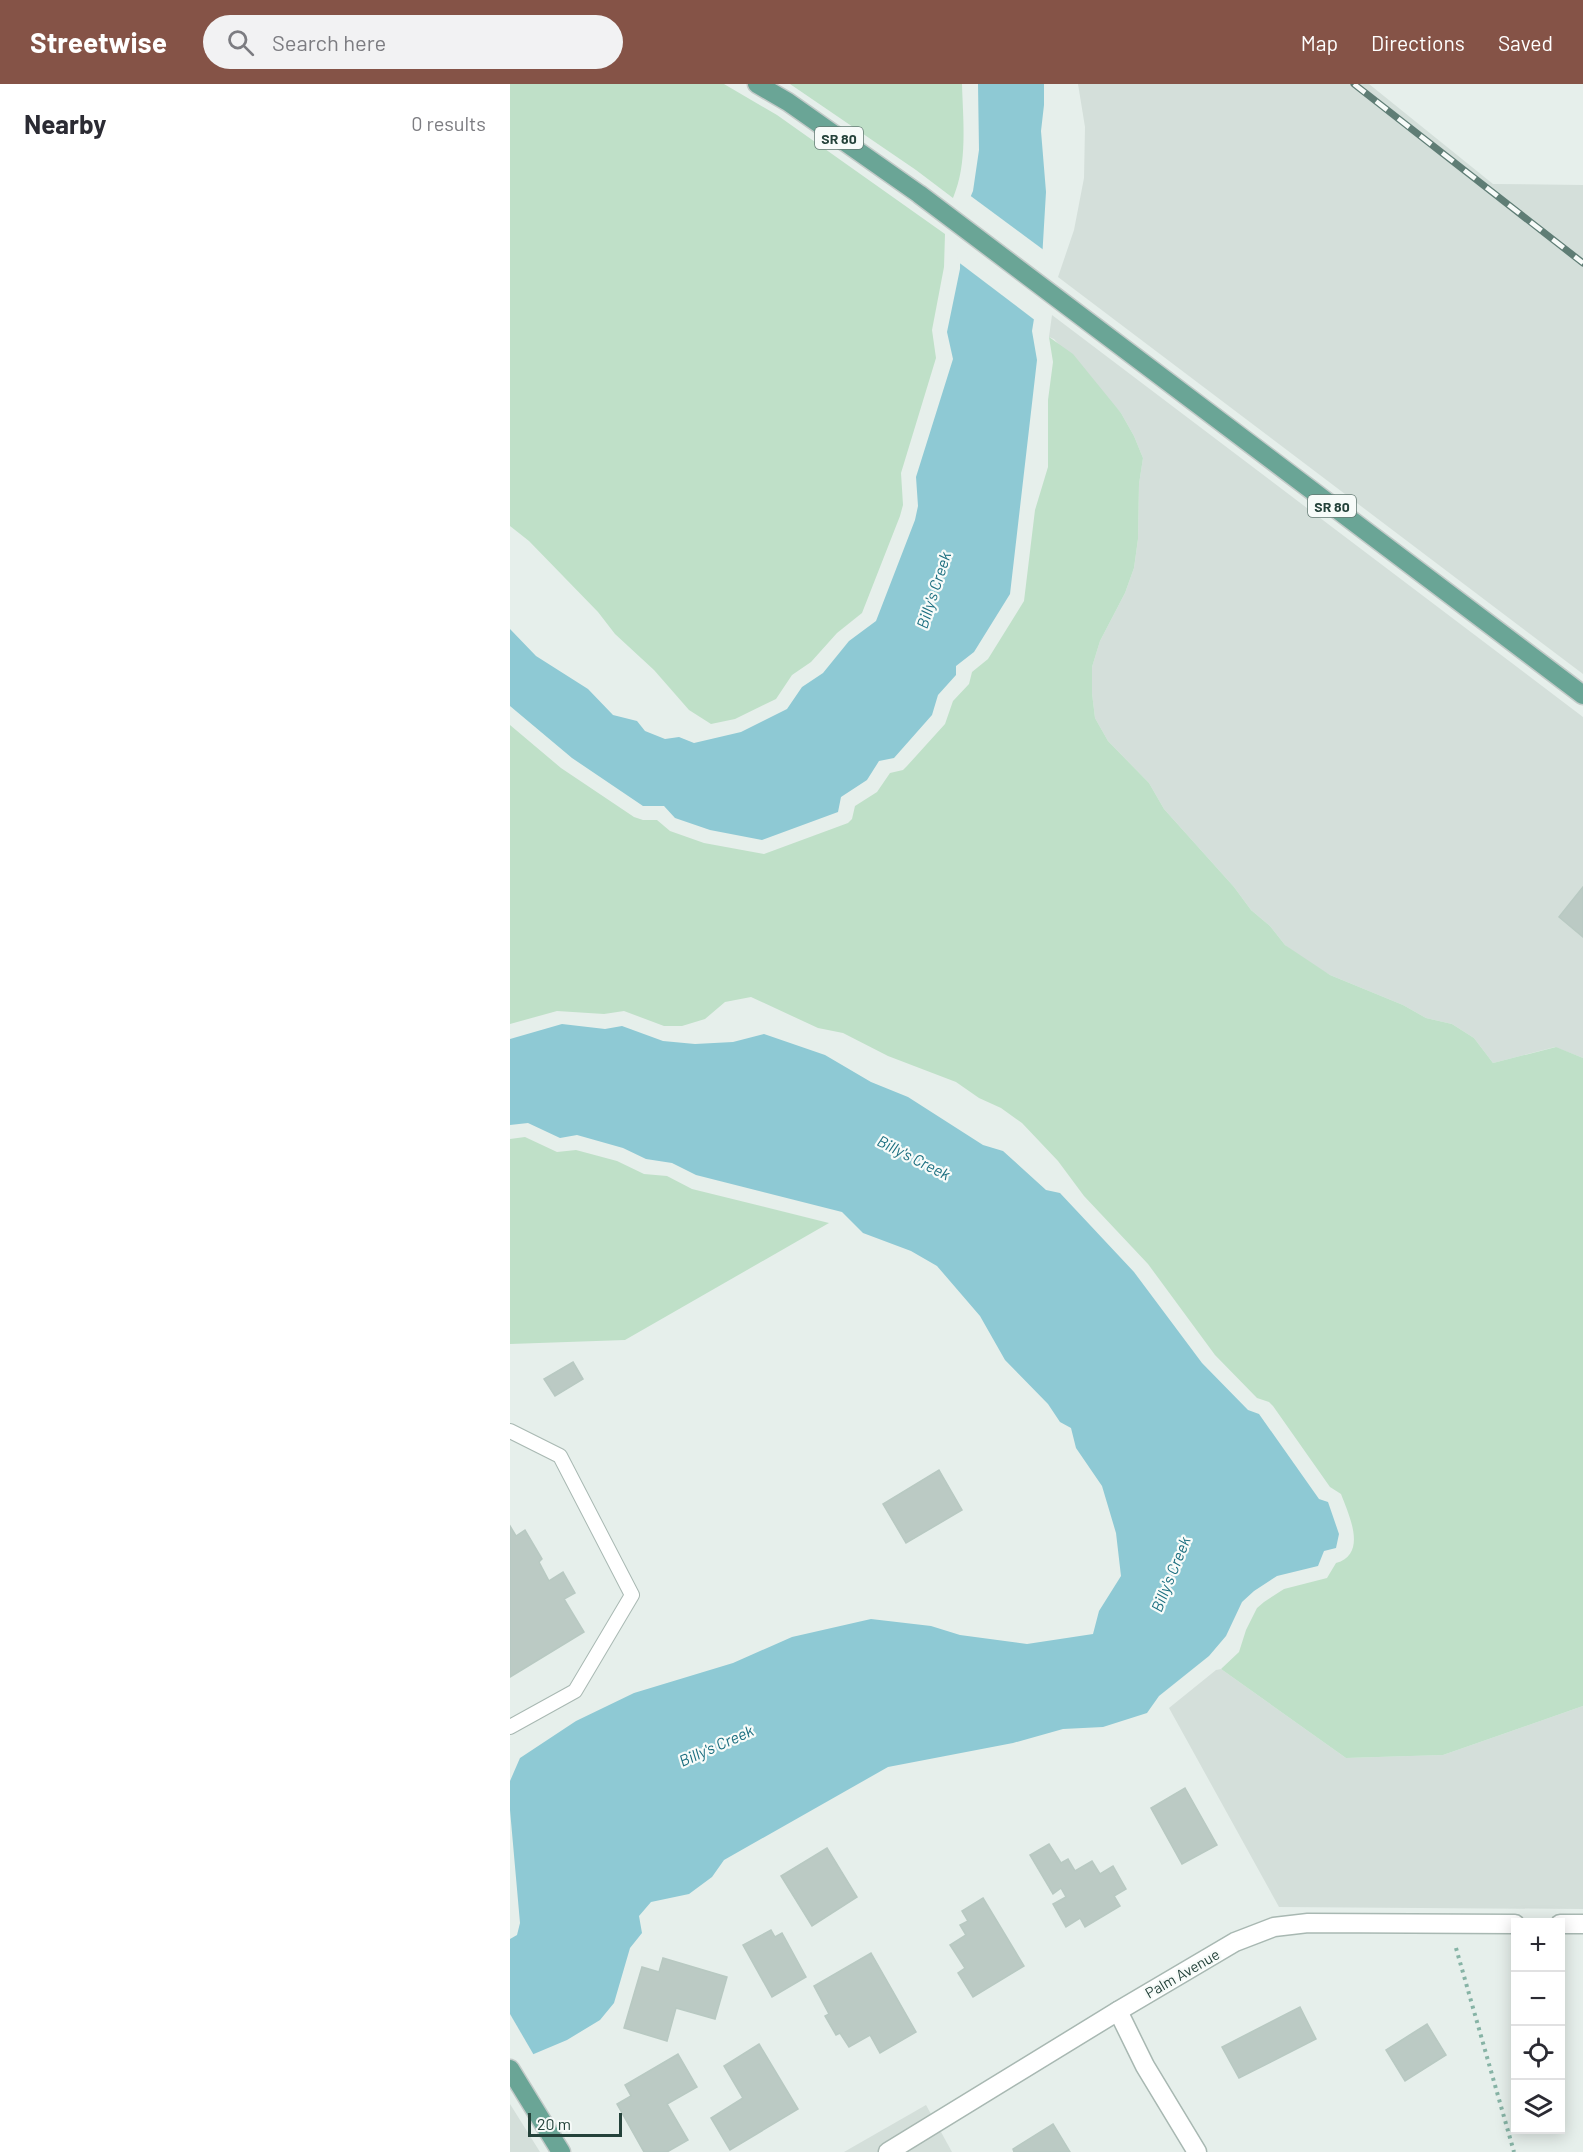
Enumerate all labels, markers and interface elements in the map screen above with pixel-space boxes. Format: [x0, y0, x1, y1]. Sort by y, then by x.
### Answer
search box [203, 15, 623, 69]
text: Streetwise [30, 25, 167, 59]
icon: search [224, 26, 257, 59]
text: Search here [272, 29, 386, 55]
text: Map [1301, 30, 1338, 55]
text: Directions [1371, 30, 1465, 55]
text: Saved [1498, 30, 1553, 55]
text: Nearby [24, 108, 106, 139]
text: 0 results [411, 111, 486, 135]
road number: SR 80 [815, 127, 863, 149]
road number: SR 80 [1308, 495, 1356, 517]
water label: Billy's Creek [912, 549, 954, 631]
water label: Billy's Creek [874, 1130, 954, 1184]
water label: Billy's Creek [1146, 1533, 1194, 1614]
water label: Billy's Creek [676, 1720, 756, 1770]
map controls [1511, 1918, 1565, 2134]
button: + [1511, 1918, 1565, 1972]
street label: Palm Avenue [1142, 1944, 1222, 2002]
button: − [1511, 1972, 1565, 2026]
button: locate [1511, 2026, 1565, 2080]
button: layers [1511, 2080, 1565, 2134]
scale bar [528, 2110, 622, 2138]
text: 20 m [537, 2114, 571, 2133]

